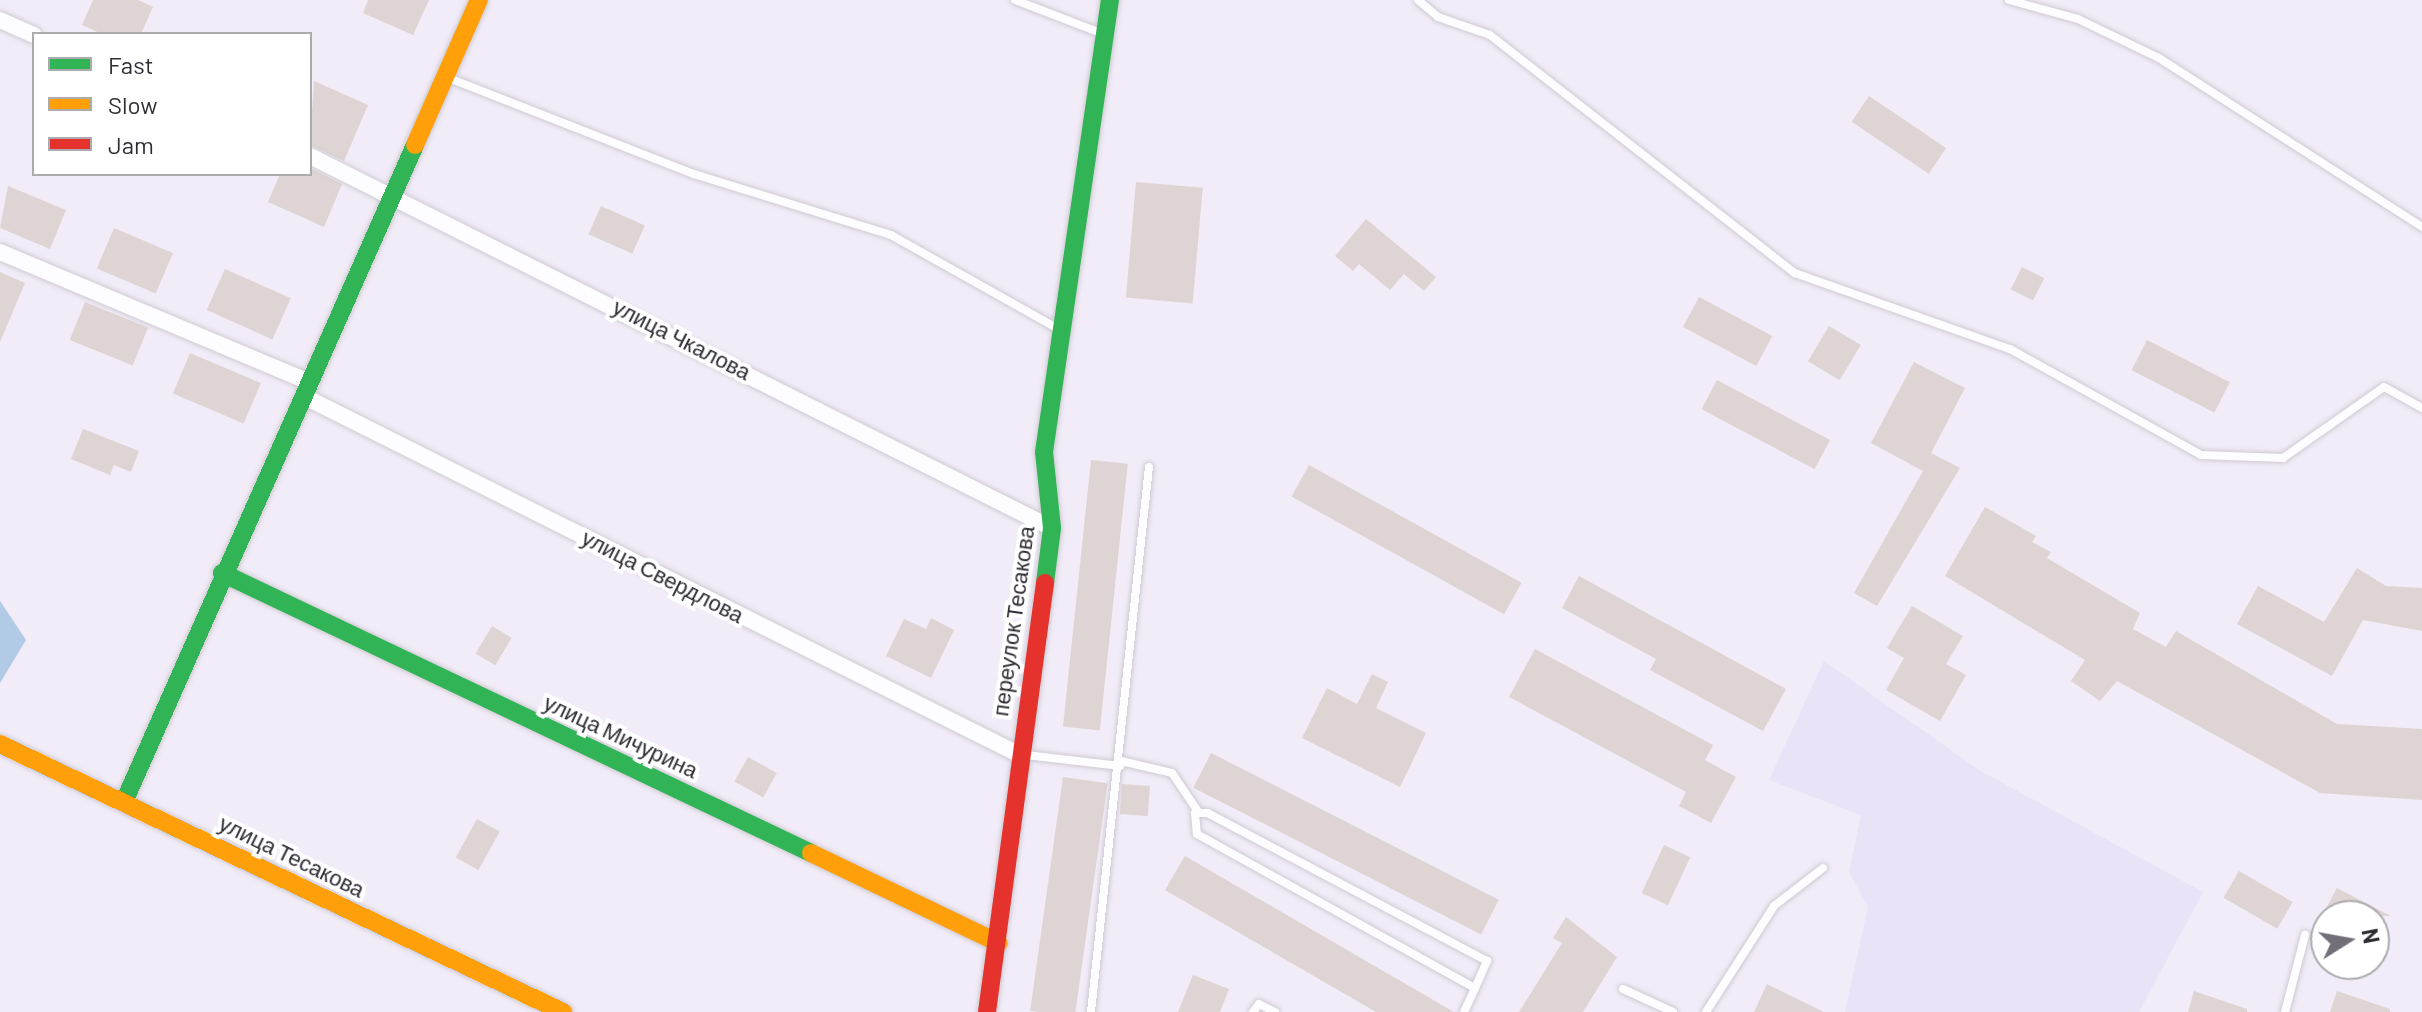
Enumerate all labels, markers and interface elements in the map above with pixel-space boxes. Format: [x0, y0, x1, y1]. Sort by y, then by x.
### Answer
legend [32, 32, 312, 176]
text: Fast [108, 50, 153, 79]
text: Slow [108, 90, 157, 119]
text: Jam [108, 130, 154, 159]
street label: улица Чкалова [609, 293, 755, 385]
street label: улица Свердлова [578, 524, 748, 628]
street label: переулок Тесакова [987, 524, 1039, 718]
street label: улица Мичурина [540, 689, 702, 783]
street label: улица Тесакова [215, 809, 369, 903]
north arrow [2310, 900, 2390, 980]
text: N [2357, 926, 2386, 945]

